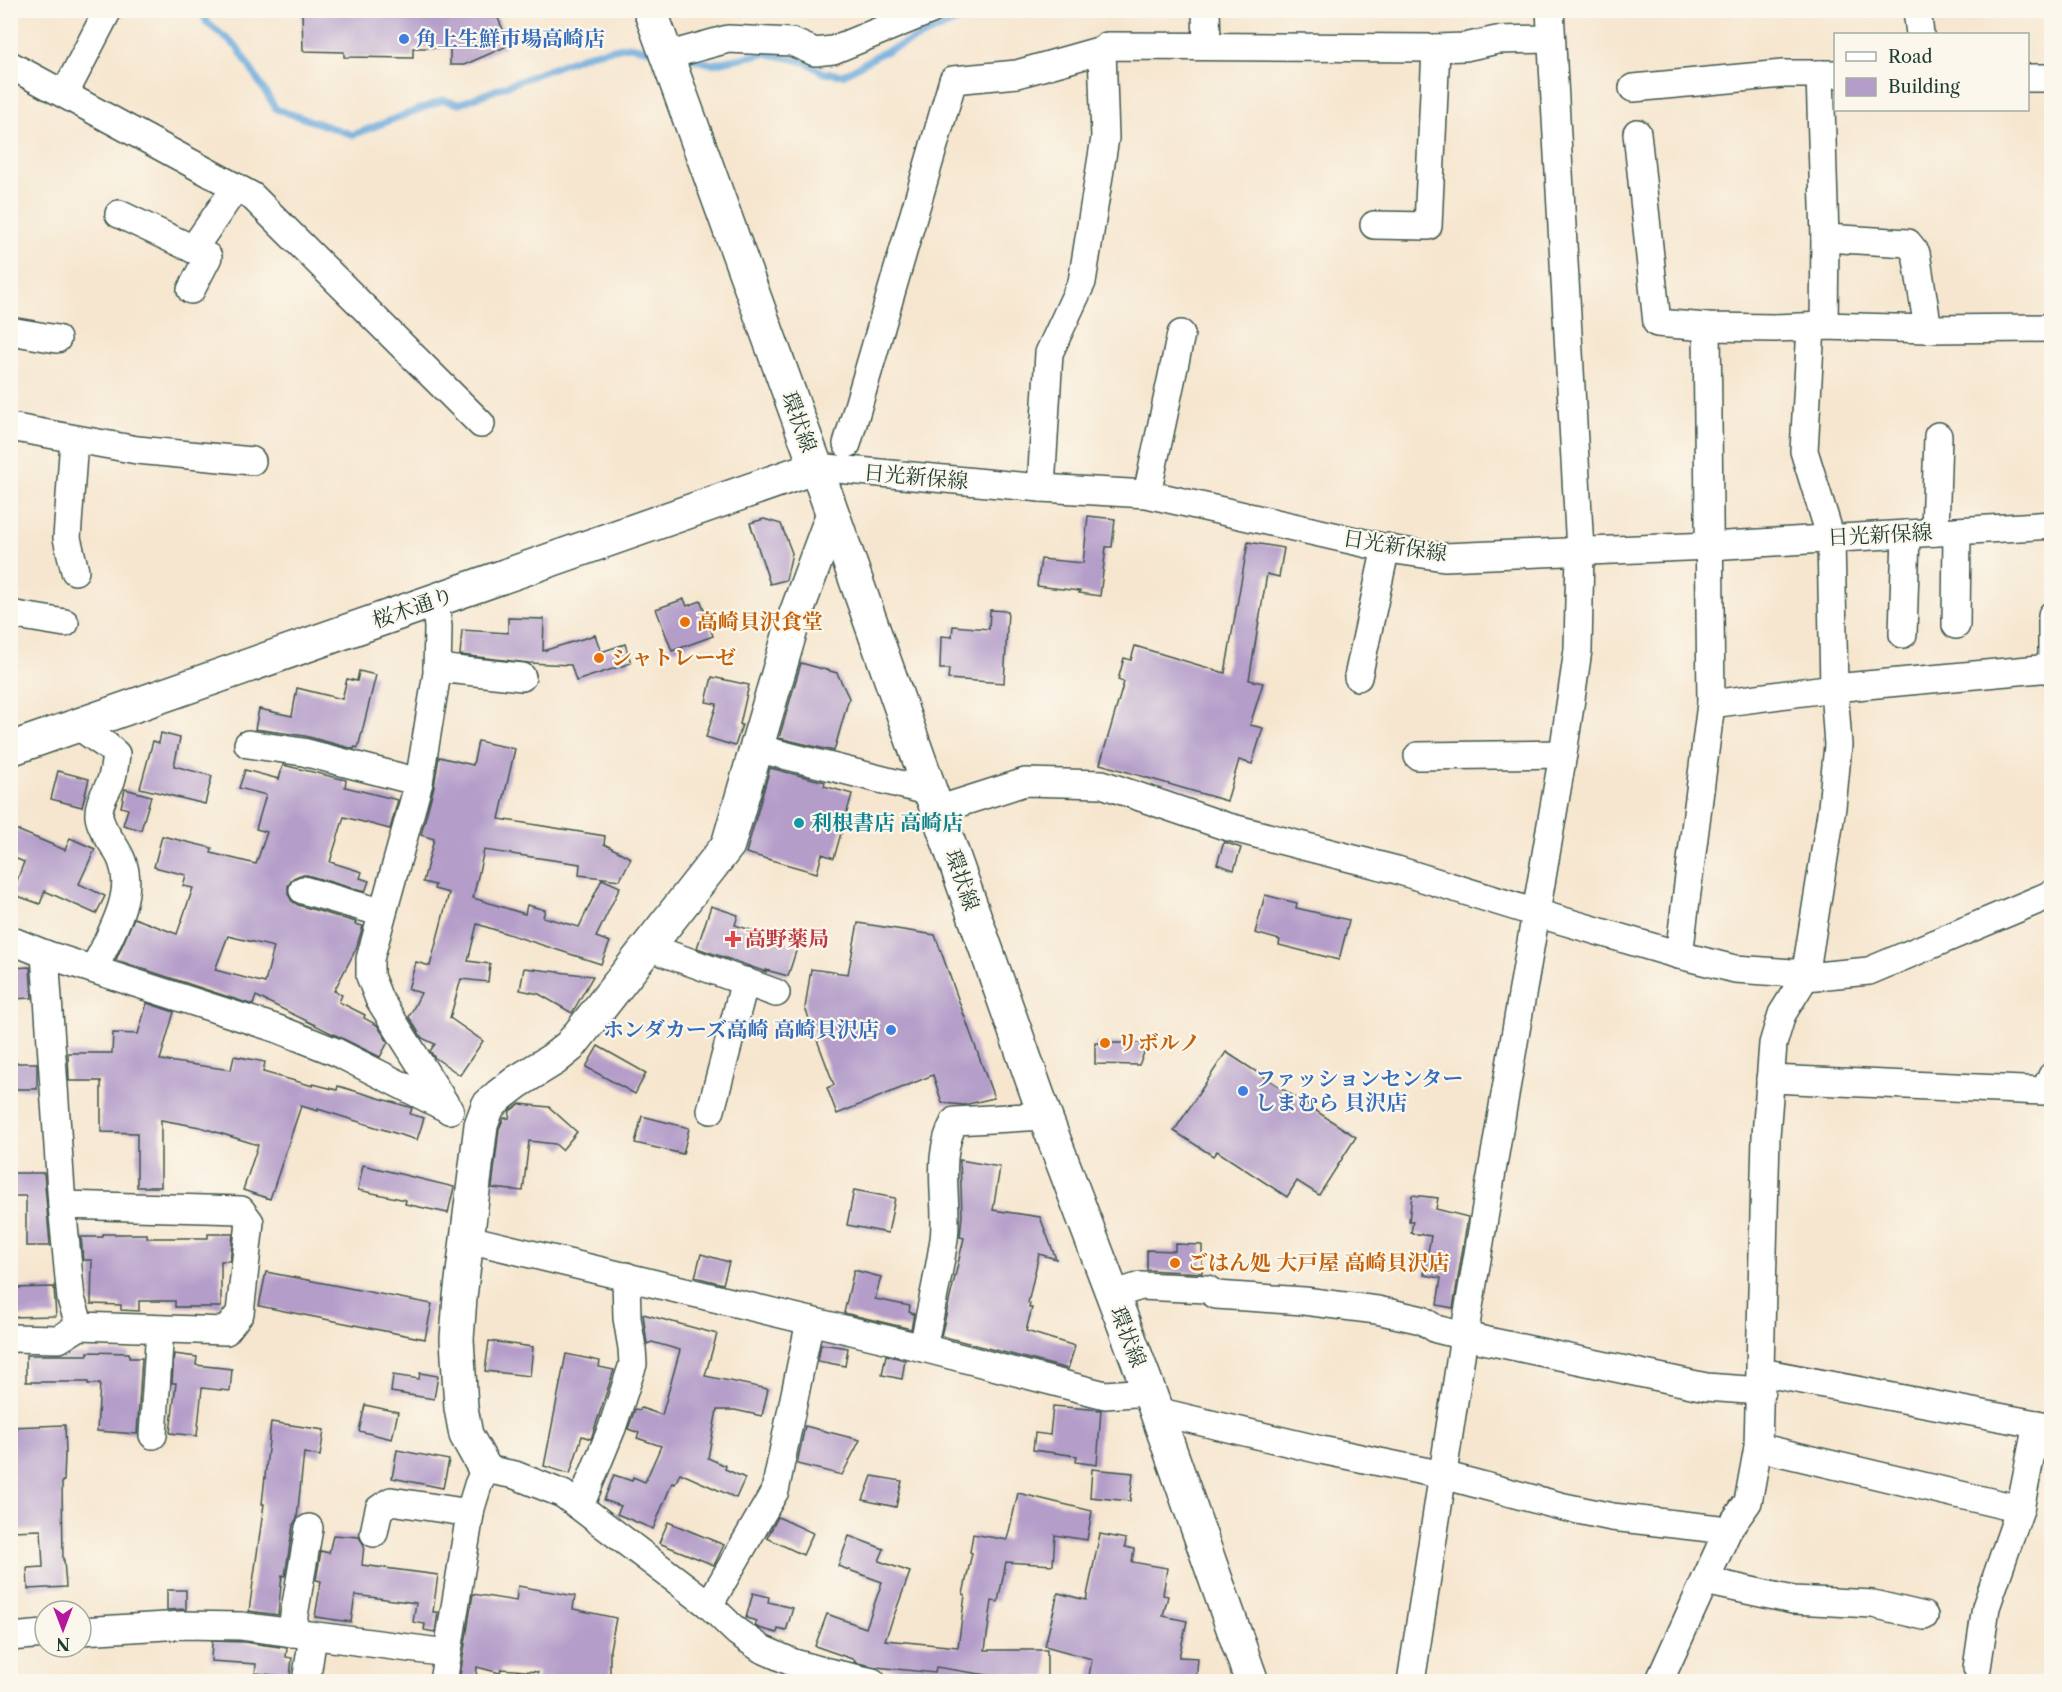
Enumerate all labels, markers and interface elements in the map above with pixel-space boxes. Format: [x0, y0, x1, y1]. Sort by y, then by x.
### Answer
place label: 角上生鮮市場高崎店 [416, 26, 605, 51]
marker: 角上生鮮市場高崎店 [397, 32, 411, 46]
legend [1834, 33, 2029, 111]
text: Road [1888, 46, 1933, 68]
text: Building [1888, 76, 1960, 98]
street label: 環状線 [777, 388, 822, 456]
street label: 日光新保線 [863, 459, 969, 494]
street label: 日光新保線 [1827, 519, 1933, 550]
street label: 日光新保線 [1341, 525, 1449, 566]
street label: 桜木通り [369, 582, 457, 633]
place label: 高崎貝沢食堂 [697, 609, 823, 634]
marker: 高崎貝沢食堂 [678, 615, 692, 629]
place label: シャトレーゼ [611, 645, 736, 670]
marker: シャトレーゼ [592, 651, 606, 665]
place label: 利根書店 高崎店 [811, 810, 963, 835]
marker: 利根書店 高崎店 [792, 816, 806, 830]
street label: 環状線 [940, 846, 985, 914]
place label: 高野薬局 [745, 926, 829, 951]
marker: 高野薬局 [726, 932, 740, 946]
place label: ホンダカーズ高崎 高崎貝沢店 [603, 1017, 879, 1042]
marker: ホンダカーズ高崎 高崎貝沢店 [884, 1023, 898, 1037]
place label: リボルノ [1117, 1030, 1200, 1055]
marker: リボルノ [1098, 1036, 1112, 1050]
place label: ファッションセンター しまむら 貝沢店 [1255, 1066, 1463, 1115]
marker: ファッションセンター しまむら 貝沢店 [1236, 1084, 1250, 1098]
place label: ごはん処 大戸屋 高崎貝沢店 [1187, 1250, 1450, 1275]
marker: ごはん処 大戸屋 高崎貝沢店 [1168, 1256, 1182, 1270]
street label: 環状線 [1106, 1303, 1151, 1371]
north arrow [33, 1599, 93, 1659]
text: N [56, 1634, 70, 1654]

